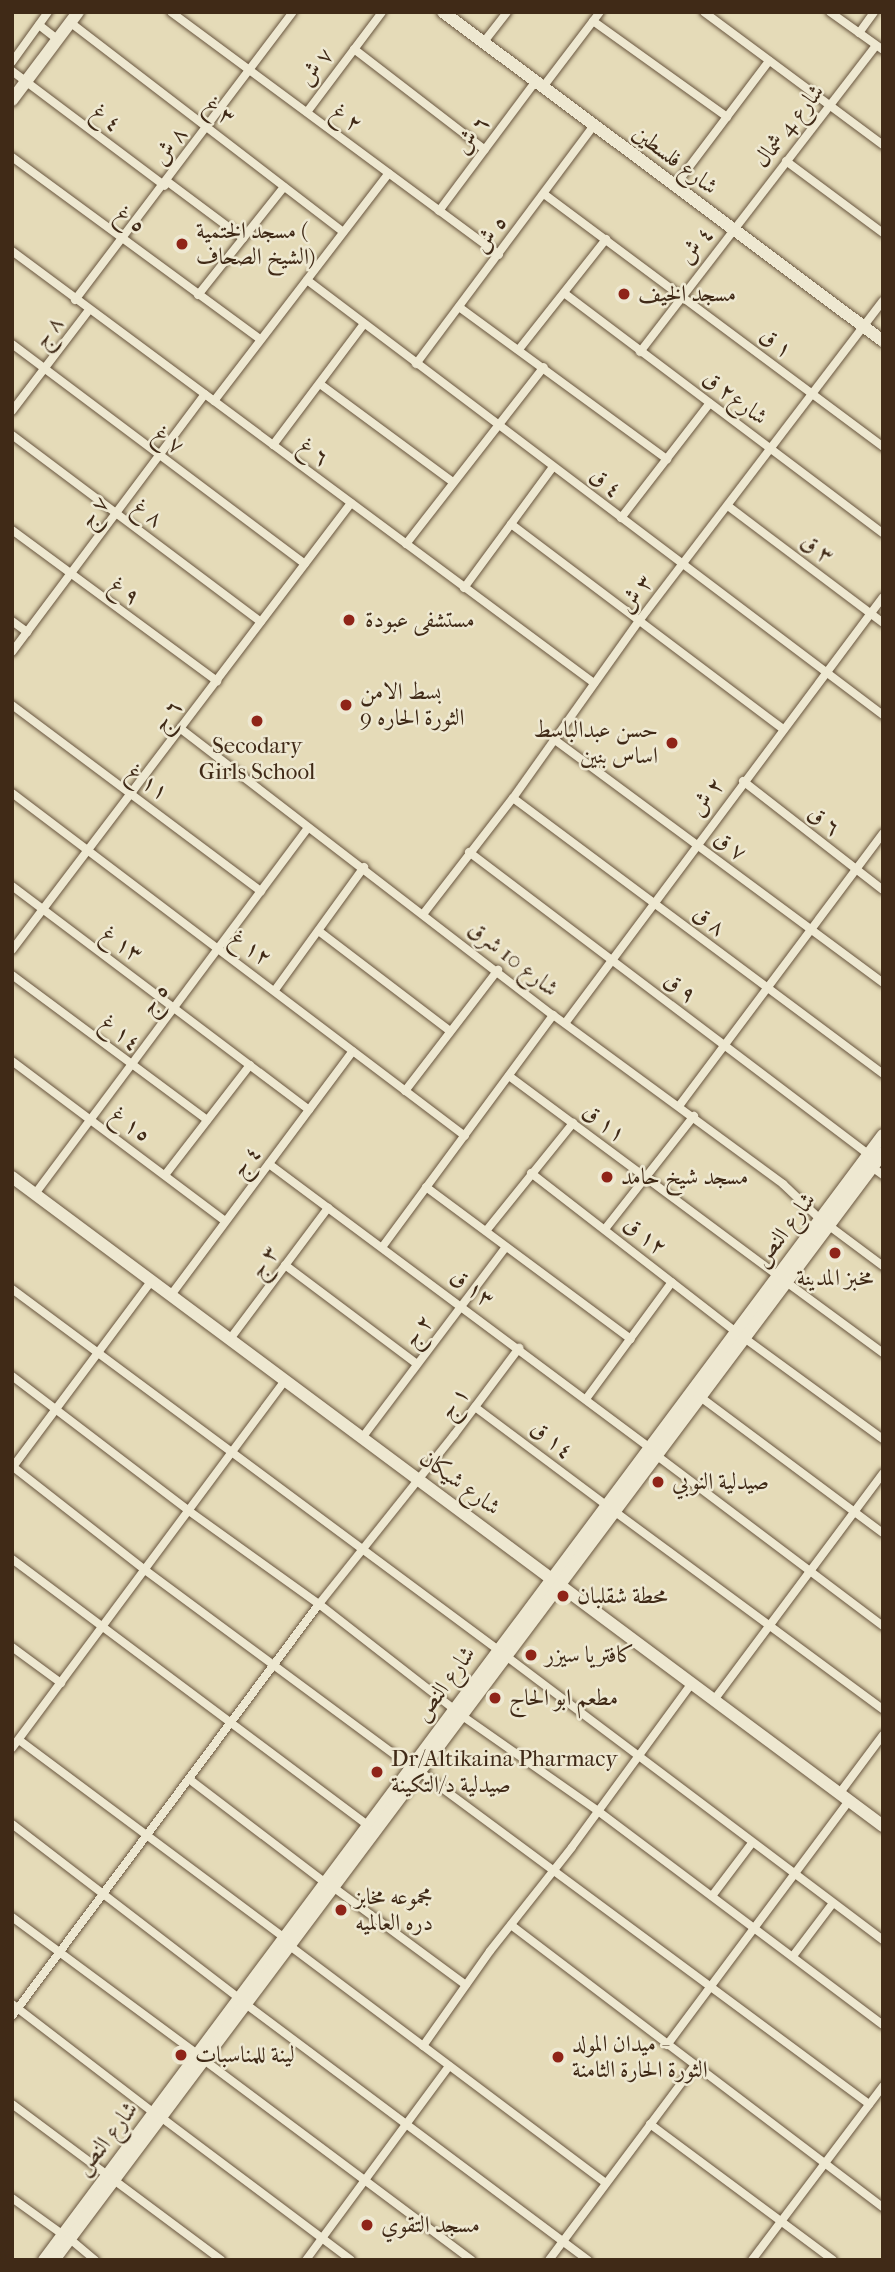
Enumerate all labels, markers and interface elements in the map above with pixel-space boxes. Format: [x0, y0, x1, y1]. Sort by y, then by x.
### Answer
street label: ٧ ش [293, 42, 339, 92]
street label: شارع 4 شمال [748, 79, 830, 173]
street label: ٣ غ [199, 91, 241, 131]
street label: ٤ غ [86, 98, 128, 138]
street label: ٢ غ [326, 98, 368, 138]
street label: ٦ ش [449, 110, 495, 160]
street label: شارع فلسطين [627, 119, 723, 201]
street label: ٨ ش [147, 121, 193, 171]
street label: ٥ غ [110, 200, 152, 240]
street label: ٥ ش [468, 209, 514, 259]
place label: مسجد الختمية ( الشيخ الصحاف) [196, 217, 316, 271]
street label: ٤ ش [672, 220, 720, 270]
marker: مسجد الختمية ( الشيخ الصحاف) [174, 236, 190, 252]
place label: مسجد الخيف [638, 280, 736, 308]
marker: مسجد الخيف [616, 286, 632, 302]
street label: ٨ ج [27, 310, 69, 354]
street label: ١ ق [754, 322, 798, 364]
street label: شارع٢ ق [697, 365, 773, 431]
street label: ٧ غ [148, 420, 190, 460]
street label: ٦ غ [293, 432, 335, 472]
street label: ٤ ق [584, 462, 628, 504]
street label: ٧ ج [73, 490, 115, 534]
street label: ٨ غ [127, 493, 169, 533]
street label: ٣ ق [795, 528, 839, 570]
street label: ٣ ش [613, 569, 659, 619]
street label: ٩ غ [104, 571, 146, 611]
place label: مستشفى عبودة [365, 606, 475, 634]
marker: مستشفى عبودة [339, 610, 359, 630]
place label: بسط الامن الثورة الحاره 9 [360, 678, 465, 732]
street label: ٦ ج [146, 694, 188, 738]
marker: بسط الامن الثورة الحاره 9 [338, 697, 354, 713]
marker: Secodary Girls School [249, 713, 265, 729]
place label: حسن عبدالباسط اساس بنين [533, 716, 658, 770]
place label: Secodary Girls School [199, 732, 315, 786]
marker: حسن عبدالباسط اساس بنين [664, 735, 680, 751]
street label: ١١ غ [122, 758, 174, 806]
street label: ٢ ش [684, 772, 730, 822]
street label: ٦ ق [802, 800, 846, 842]
street label: ٧ ق [708, 825, 752, 867]
street label: ٨ ق [687, 900, 731, 942]
street label: شارع 10 شرق [462, 915, 564, 1003]
street label: ١٣ غ [96, 920, 148, 968]
street label: ١٢ غ [225, 924, 277, 972]
street label: ٩ ق [658, 967, 702, 1009]
street label: ٥ ج [134, 977, 176, 1021]
street label: ١٤ غ [95, 1009, 147, 1057]
street label: ١١ ق [577, 1098, 631, 1148]
street label: ١٥ غ [105, 1101, 157, 1149]
street label: ٤ ج [225, 1139, 267, 1183]
place label: مسجد شيخ حامد [621, 1163, 748, 1191]
marker: مسجد شيخ حامد [599, 1169, 615, 1185]
street label: شارع النص [748, 1187, 822, 1273]
street label: ١٢ ق [618, 1210, 672, 1262]
street label: ٣ ج [243, 1240, 285, 1284]
marker: مخبز المدينة [827, 1245, 843, 1261]
street label: ١٣ ق [445, 1263, 499, 1313]
place label: مخبز المدينة [797, 1264, 873, 1292]
street label: ٢ ج [397, 1309, 439, 1353]
street label: ١ ج [433, 1381, 475, 1425]
street label: ١٤ ق [525, 1415, 579, 1465]
street label: شارع شيكان [414, 1444, 506, 1522]
place label: صيدلية النوبي [672, 1468, 769, 1496]
marker: صيدلية النوبي [650, 1474, 666, 1490]
place label: محطة شقلبان [577, 1582, 668, 1610]
marker: محطة شقلبان [555, 1588, 571, 1604]
street label: شارع النص [408, 1641, 482, 1727]
place label: كافتريا سيزر [545, 1641, 634, 1669]
marker: كافتريا سيزر [523, 1647, 539, 1663]
place label: مطعم ابو الحاج [509, 1684, 618, 1712]
marker: مطعم ابو الحاج [487, 1690, 503, 1706]
place label: Dr/Altikaina Pharmacy صيدلية د/التكينة [391, 1745, 617, 1799]
marker: Dr/Altikaina Pharmacy صيدلية د/التكينة [369, 1764, 385, 1780]
place label: مجموعه مخابز دره العالميه [355, 1883, 433, 1937]
marker: مجموعه مخابز دره العالميه [333, 1902, 349, 1918]
place label: ميدان المولد - الثورة الحارة الثامنة [572, 2030, 708, 2084]
place label: لينة للمناسبات [195, 2041, 295, 2069]
marker: لينة للمناسبات [173, 2047, 189, 2063]
marker: ميدان المولد - الثورة الحارة الثامنة [550, 2049, 566, 2065]
street label: شارع النص [70, 2096, 144, 2182]
place label: مسجد التقوي [381, 2211, 480, 2239]
marker: مسجد التقوي [359, 2217, 375, 2233]

